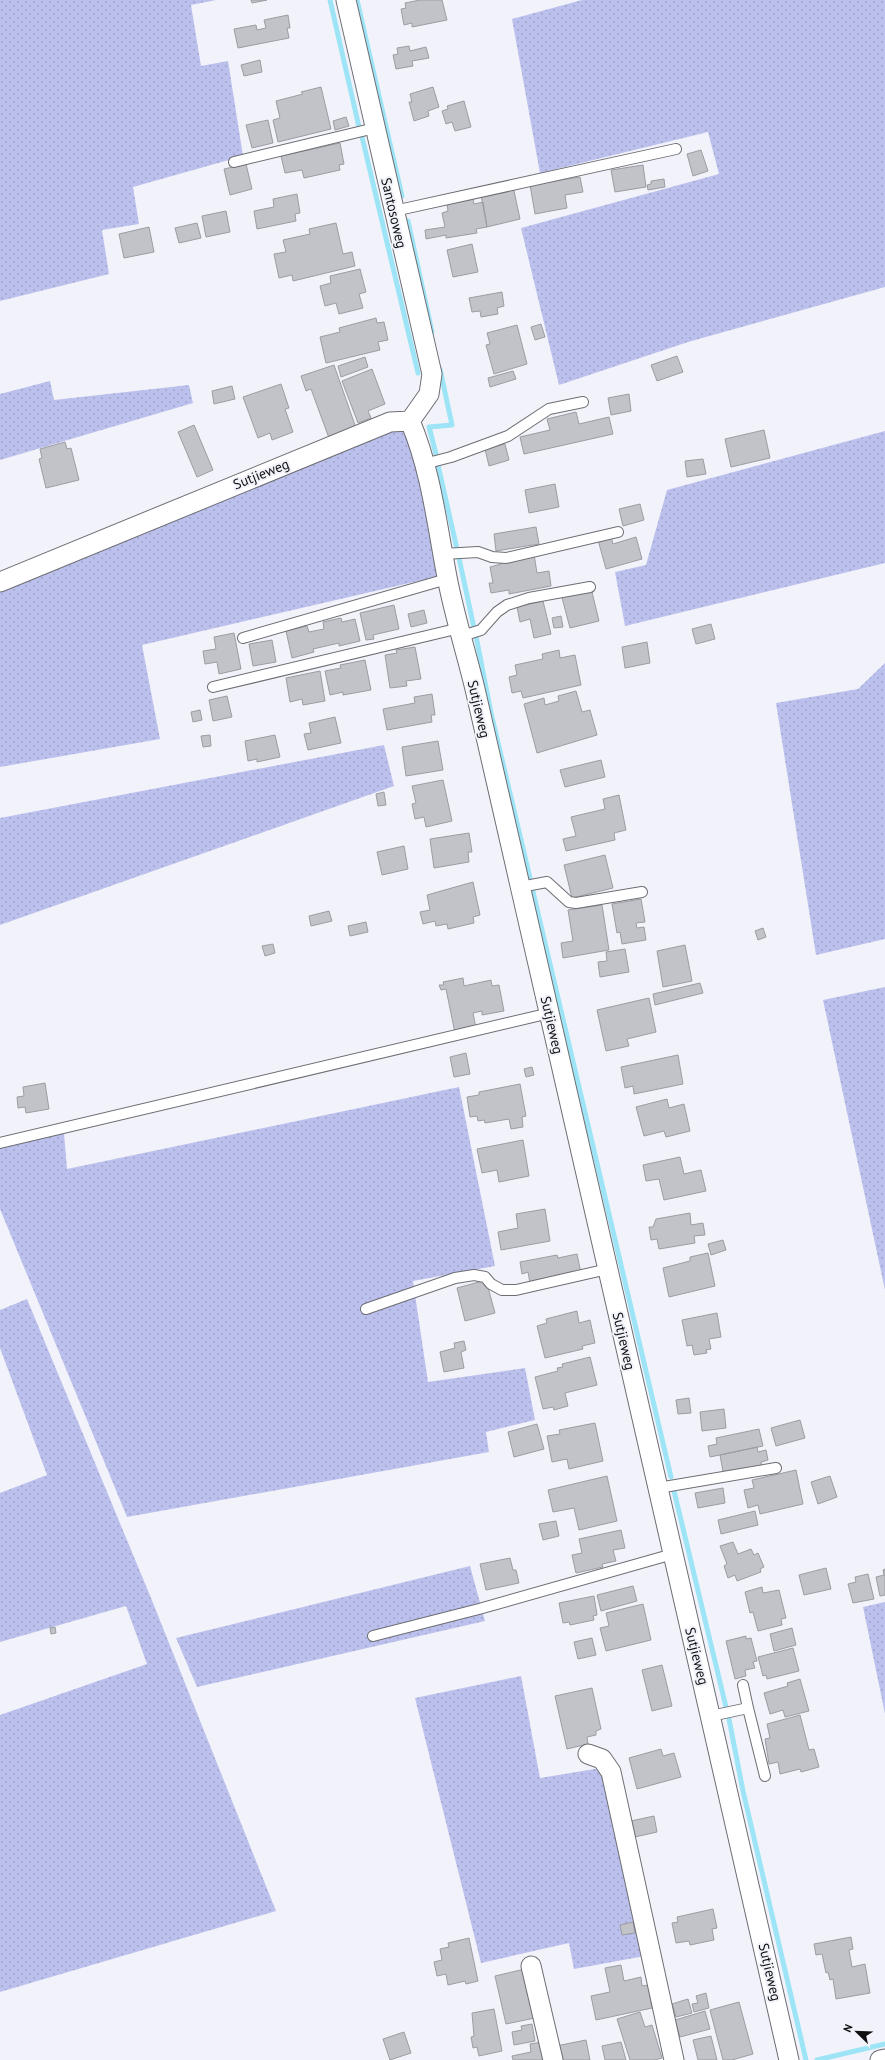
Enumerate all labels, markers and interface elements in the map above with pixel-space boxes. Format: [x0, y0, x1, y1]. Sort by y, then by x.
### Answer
street label: Santosoweg [377, 176, 411, 250]
street label: Sutjieweg [230, 455, 292, 493]
street label: Sutjieweg [464, 678, 494, 740]
street label: Sutjieweg [537, 994, 567, 1056]
street label: Sutjieweg [609, 1310, 639, 1372]
street label: Sutjieweg [681, 1625, 713, 1687]
street label: Sutjieweg [755, 1941, 785, 2003]
north arrow [837, 2012, 877, 2052]
text: N [840, 2022, 856, 2034]

